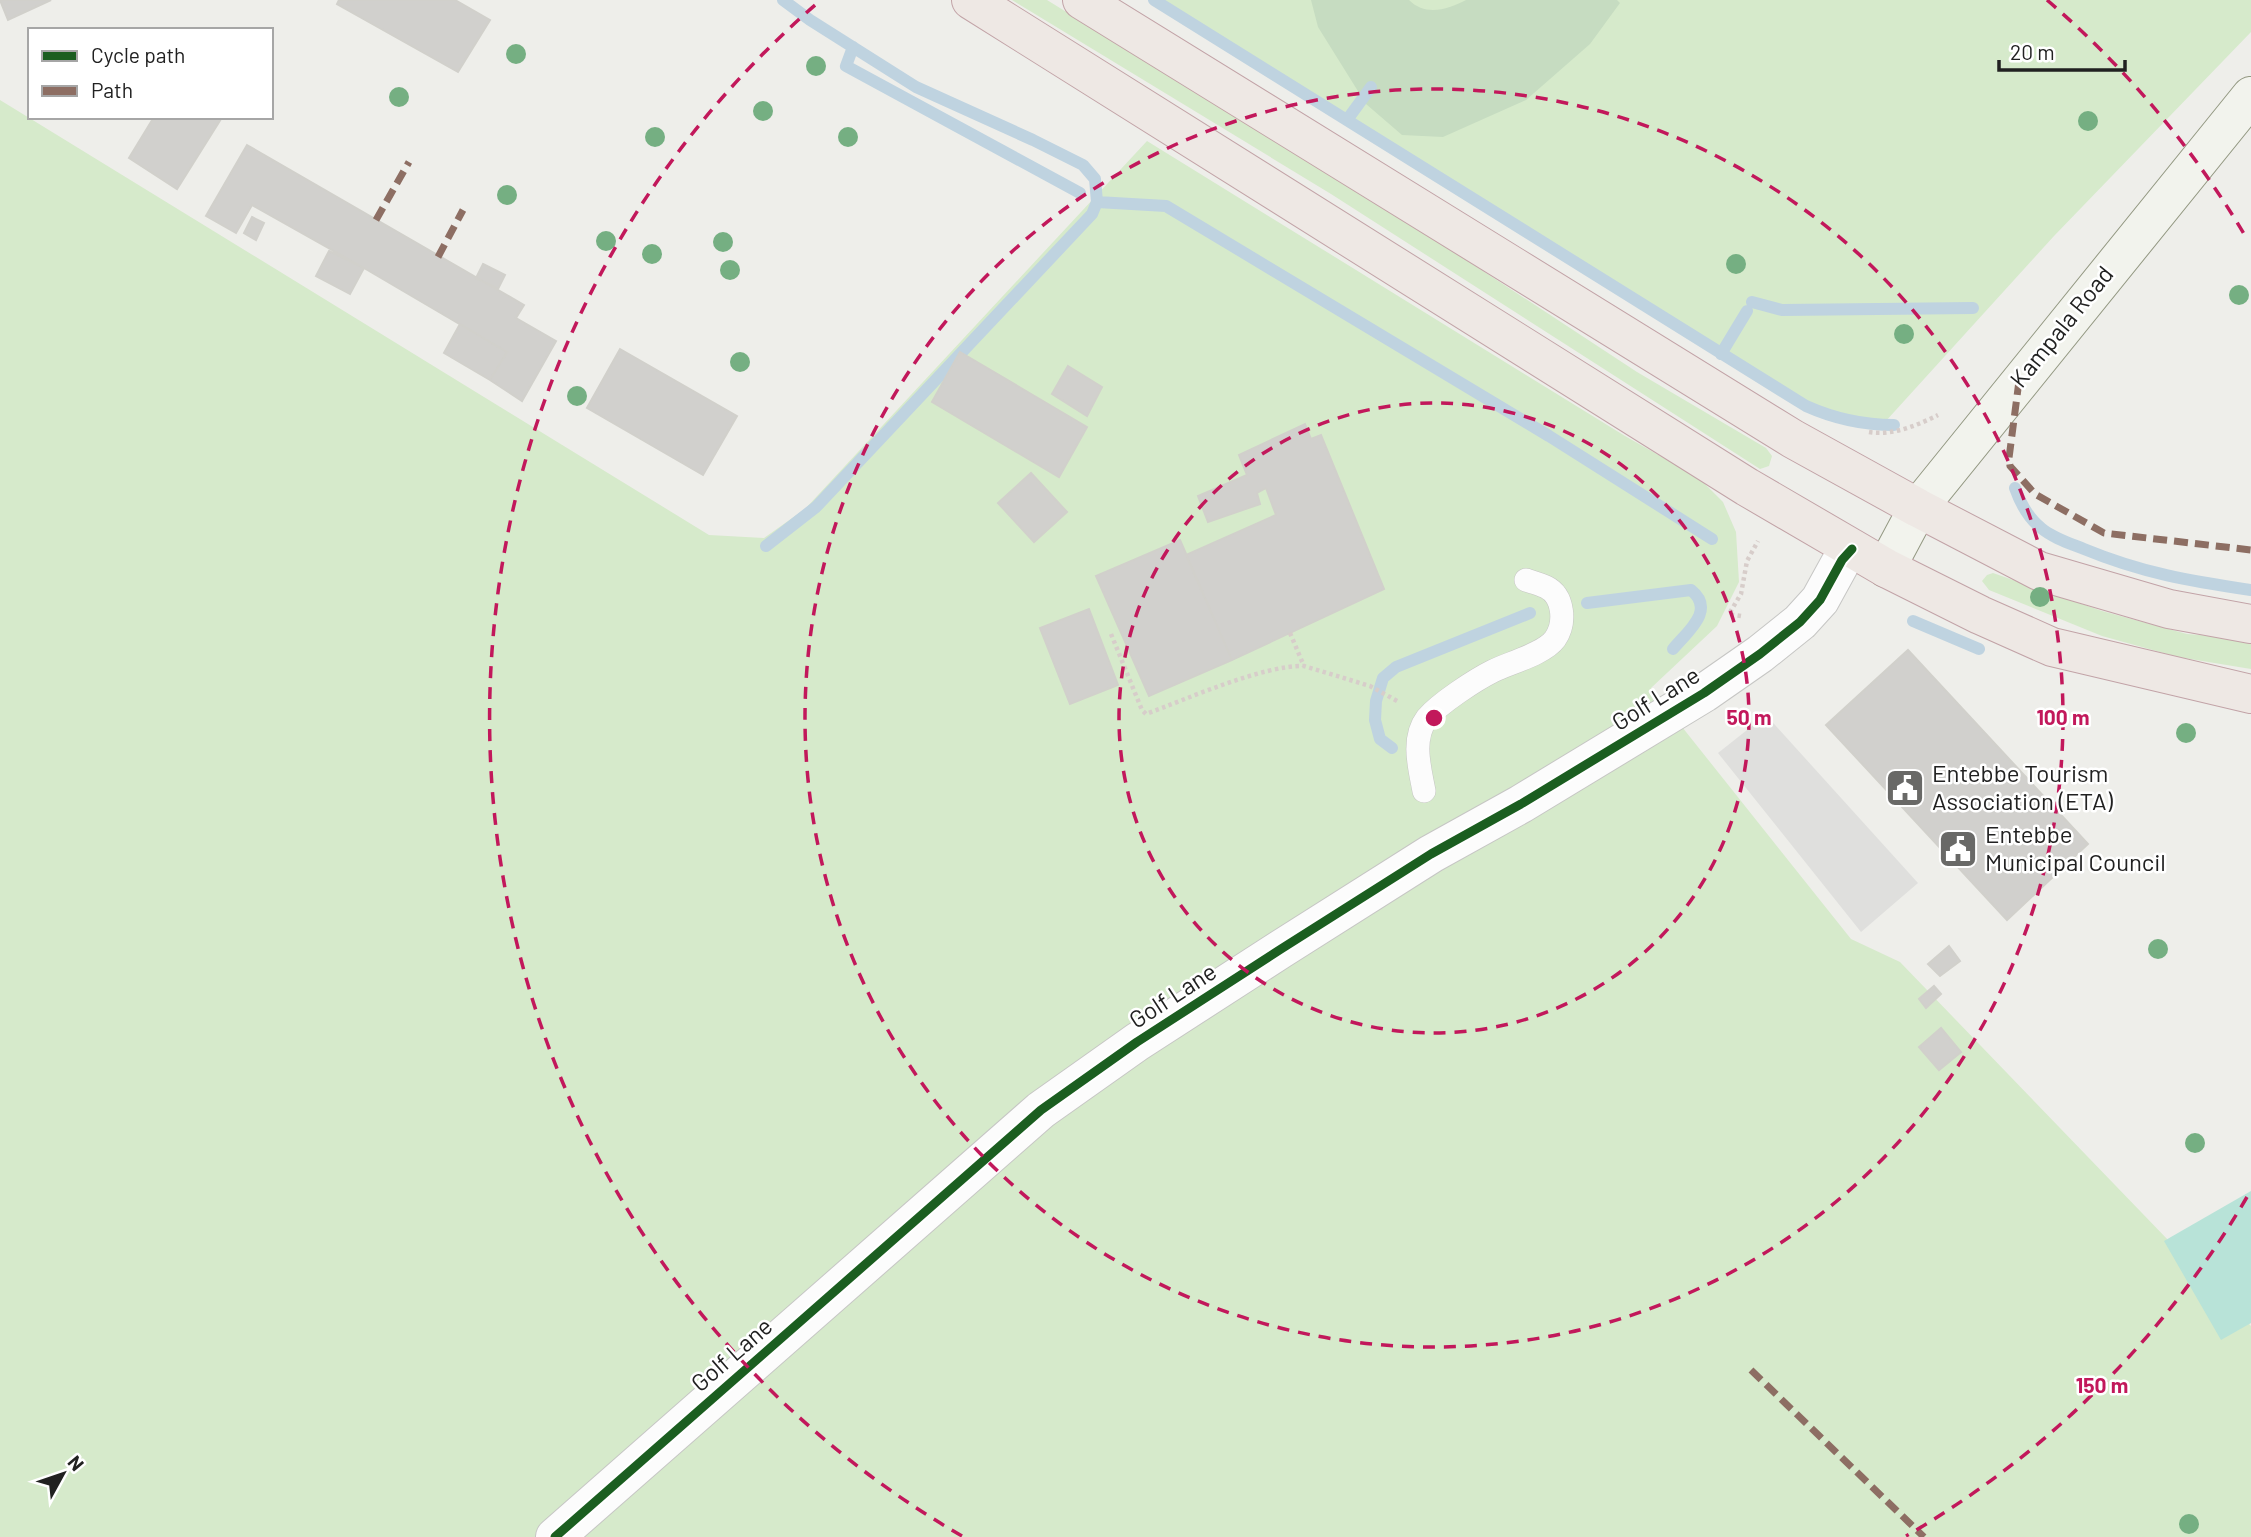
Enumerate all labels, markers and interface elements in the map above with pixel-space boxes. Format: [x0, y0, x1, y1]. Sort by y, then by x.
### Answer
legend [28, 28, 273, 119]
scale bar [1999, 28, 2125, 72]
text: 20 m [2010, 39, 2055, 64]
text: Cycle path [91, 42, 185, 67]
text: Path [91, 77, 133, 102]
street label: Kampala Road [2003, 259, 2119, 393]
street label: Golf Lane [1606, 659, 1704, 736]
text: 50 m [1726, 704, 1772, 729]
text: 100 m [2036, 704, 2090, 729]
centre of rings [1422, 706, 1446, 730]
place label: Entebbe Tourism Association (ETA) [1932, 758, 2113, 815]
public building icon: Entebbe Tourism Association (ETA) [1884, 767, 1926, 809]
place label: Entebbe Municipal Council [1985, 819, 2166, 876]
public building icon: Entebbe Municipal Council [1937, 828, 1979, 870]
street label: Golf Lane [1123, 956, 1221, 1034]
street label: Golf Lane [684, 1311, 778, 1397]
text: 150 m [2076, 1372, 2128, 1397]
north arrow [28, 1439, 98, 1509]
text: N [64, 1451, 89, 1475]

